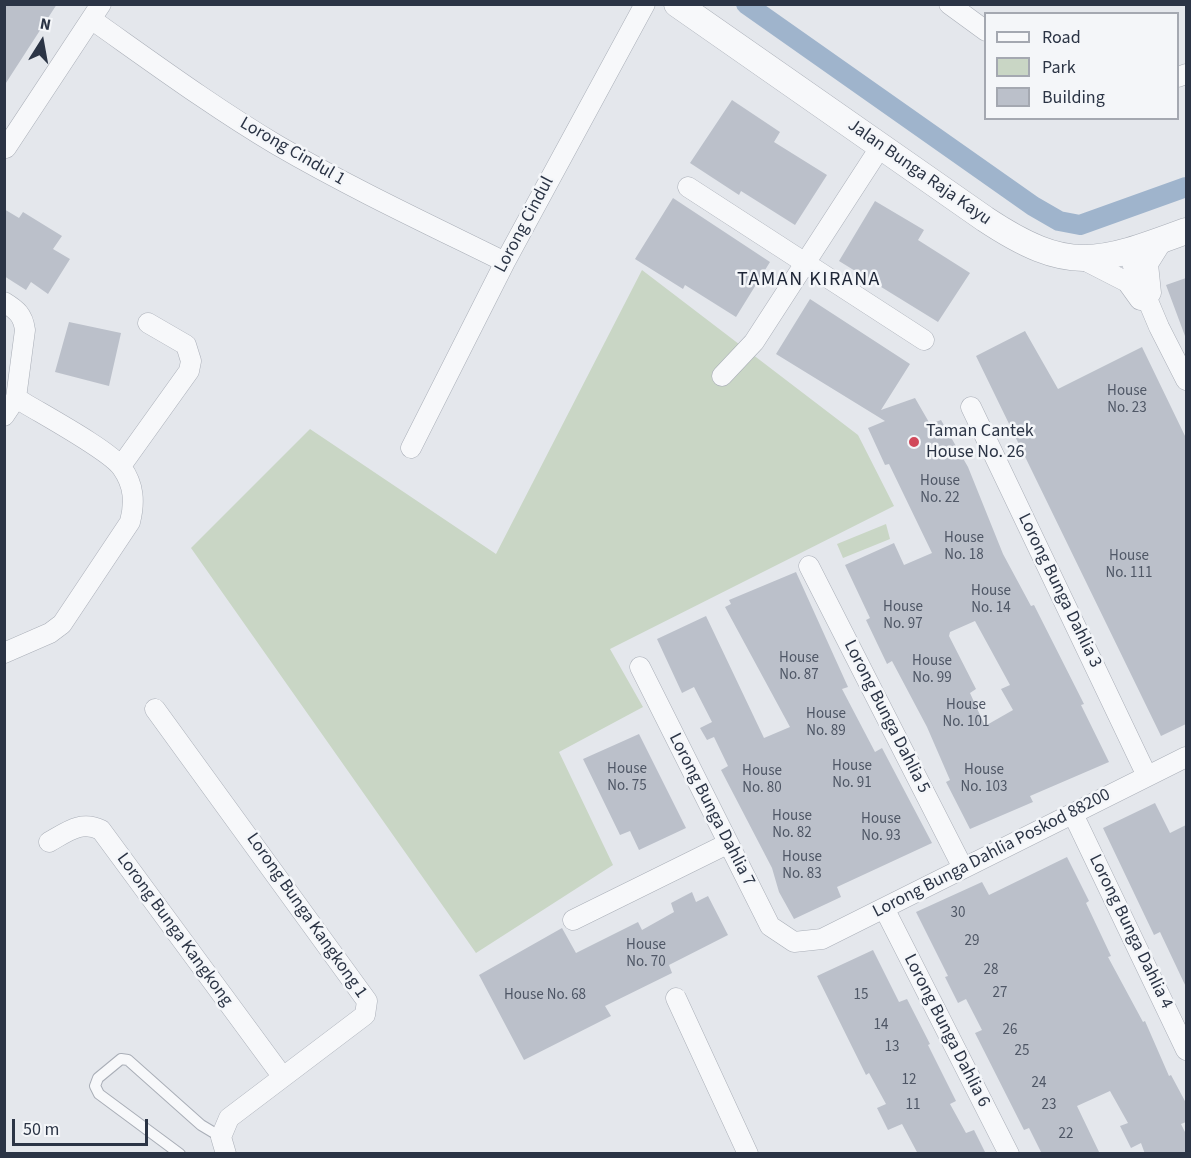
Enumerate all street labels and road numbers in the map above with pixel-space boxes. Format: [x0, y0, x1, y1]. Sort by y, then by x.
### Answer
street label: Lorong Cindul 1 [235, 113, 349, 191]
street label: Jalan Bunga Raja Kayu [843, 115, 995, 231]
street label: Lorong Cindul [491, 173, 559, 277]
street label: Lorong Bunga Dahlia 3 [1012, 510, 1106, 672]
street label: Lorong Bunga Dahlia 5 [838, 637, 934, 797]
street label: Lorong Bunga Dahlia 7 [663, 730, 759, 890]
street label: Lorong Bunga Dahlia Poskod 88200 [870, 785, 1114, 923]
street label: Lorong Bunga Kangkong 1 [241, 829, 371, 1003]
street label: Lorong Bunga Kangkong [111, 849, 237, 1011]
street label: Lorong Bunga Dahlia 4 [1083, 851, 1177, 1013]
street label: Lorong Bunga Dahlia 6 [898, 951, 994, 1111]

